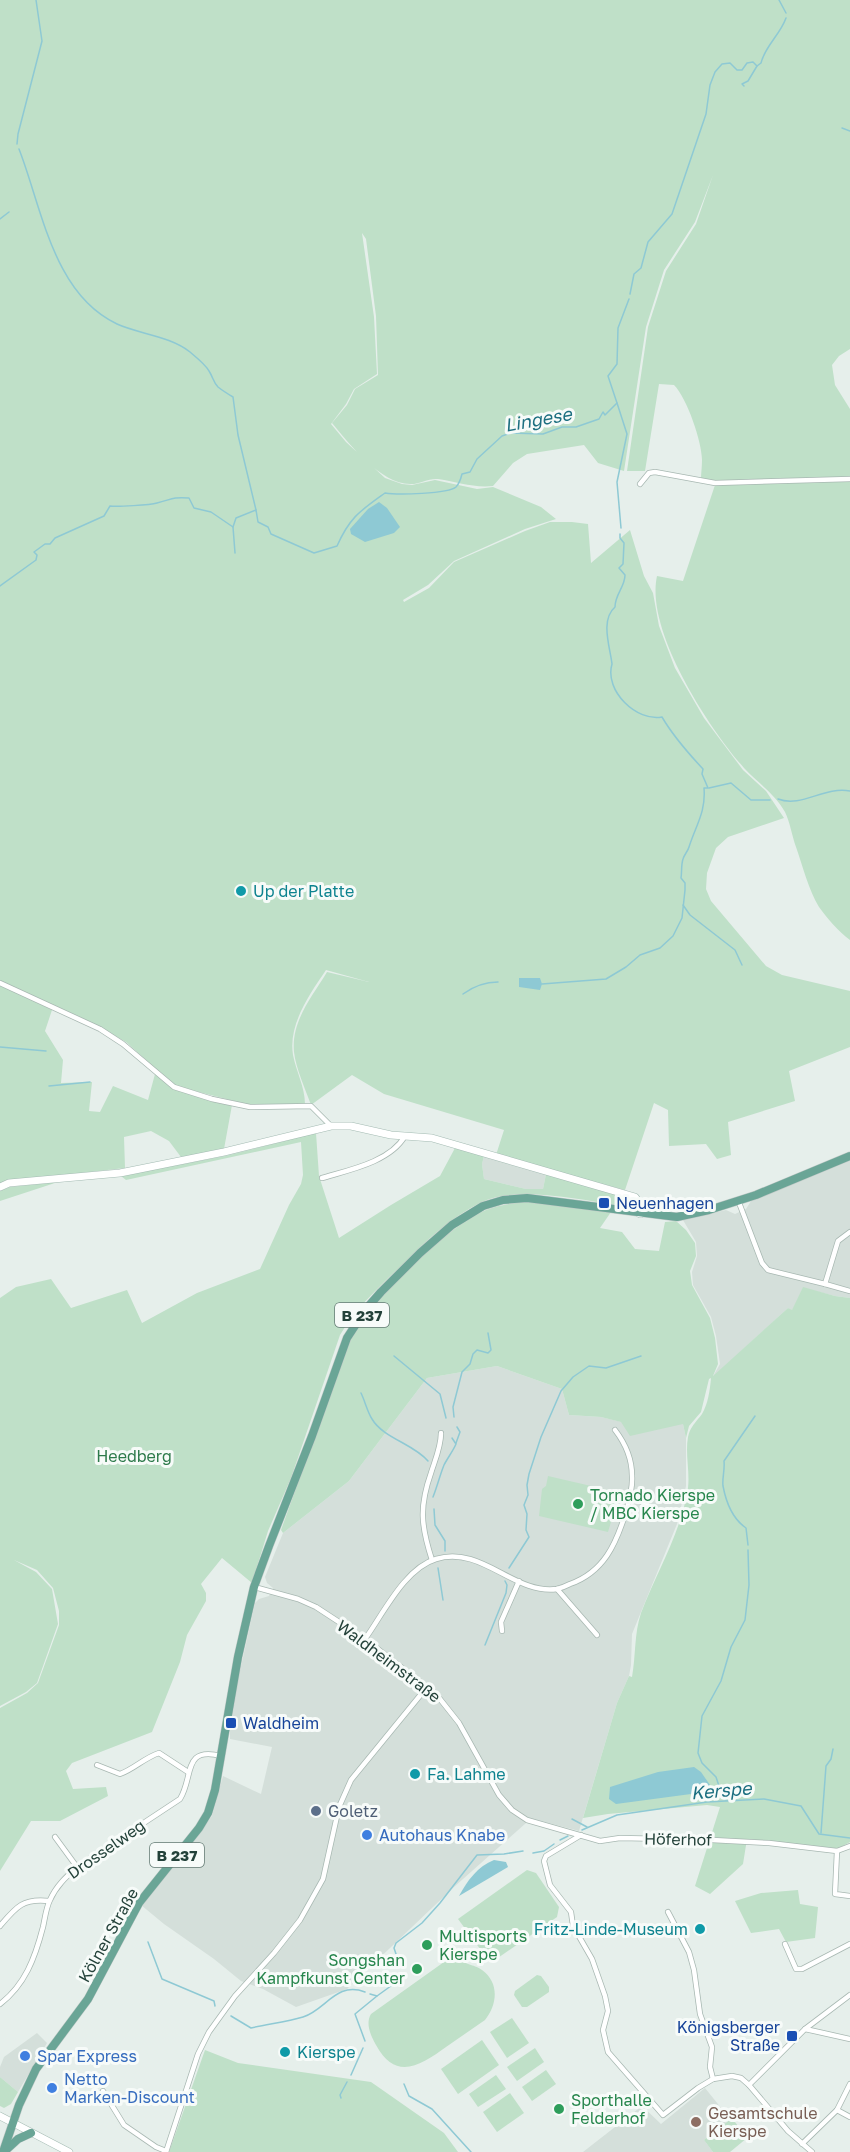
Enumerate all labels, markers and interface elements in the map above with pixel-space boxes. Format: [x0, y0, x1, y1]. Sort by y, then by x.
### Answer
water label: Lingese [503, 402, 575, 436]
place label: Up der Platte [253, 881, 354, 901]
marker: Up der Platte [234, 884, 248, 898]
place label: Neuenhagen [616, 1193, 714, 1213]
marker: Neuenhagen [597, 1196, 611, 1210]
road number: B 237 [335, 1303, 389, 1327]
park label: Heedberg [96, 1446, 172, 1466]
place label: Tornado Kierspe / MBC Kierspe [590, 1485, 715, 1523]
marker: Tornado Kierspe / MBC Kierspe [571, 1497, 585, 1511]
street label: Waldheimstraße [333, 1615, 445, 1707]
place label: Waldheim [243, 1713, 319, 1733]
marker: Waldheim [224, 1716, 238, 1730]
place label: Fa. Lahme [427, 1764, 506, 1784]
marker: Fa. Lahme [408, 1767, 422, 1781]
water label: Kerspe [690, 1776, 754, 1804]
place label: Goletz [328, 1801, 378, 1821]
marker: Goletz [309, 1804, 323, 1818]
street label: Drosselweg [63, 1815, 149, 1883]
place label: Autohaus Knabe [379, 1825, 505, 1845]
marker: Autohaus Knabe [360, 1828, 374, 1842]
street label: Höferhof [644, 1828, 712, 1850]
road number: B 237 [150, 1843, 204, 1867]
street label: Kölner Straße [74, 1884, 142, 1986]
place label: Fritz-Linde-Museum [534, 1919, 688, 1939]
marker: Fritz-Linde-Museum [693, 1922, 707, 1936]
place label: Multisports Kierspe [439, 1926, 527, 1964]
marker: Multisports Kierspe [420, 1938, 434, 1952]
place label: Songshan Kampfkunst Center [256, 1950, 405, 1988]
marker: Songshan Kampfkunst Center [410, 1962, 424, 1976]
place label: Königsberger Straße [677, 2017, 780, 2055]
marker: Königsberger Straße [785, 2029, 799, 2043]
place label: Kierspe [297, 2042, 355, 2062]
marker: Kierspe [278, 2045, 292, 2059]
place label: Spar Express [37, 2046, 137, 2066]
marker: Spar Express [18, 2049, 32, 2063]
place label: Netto Marken-Discount [64, 2069, 195, 2107]
marker: Netto Marken-Discount [45, 2081, 59, 2095]
place label: Sporthalle Felderhof [571, 2090, 652, 2128]
marker: Sporthalle Felderhof [552, 2102, 566, 2116]
place label: Gesamtschule Kierspe [708, 2103, 817, 2141]
marker: Gesamtschule Kierspe [689, 2115, 703, 2129]

